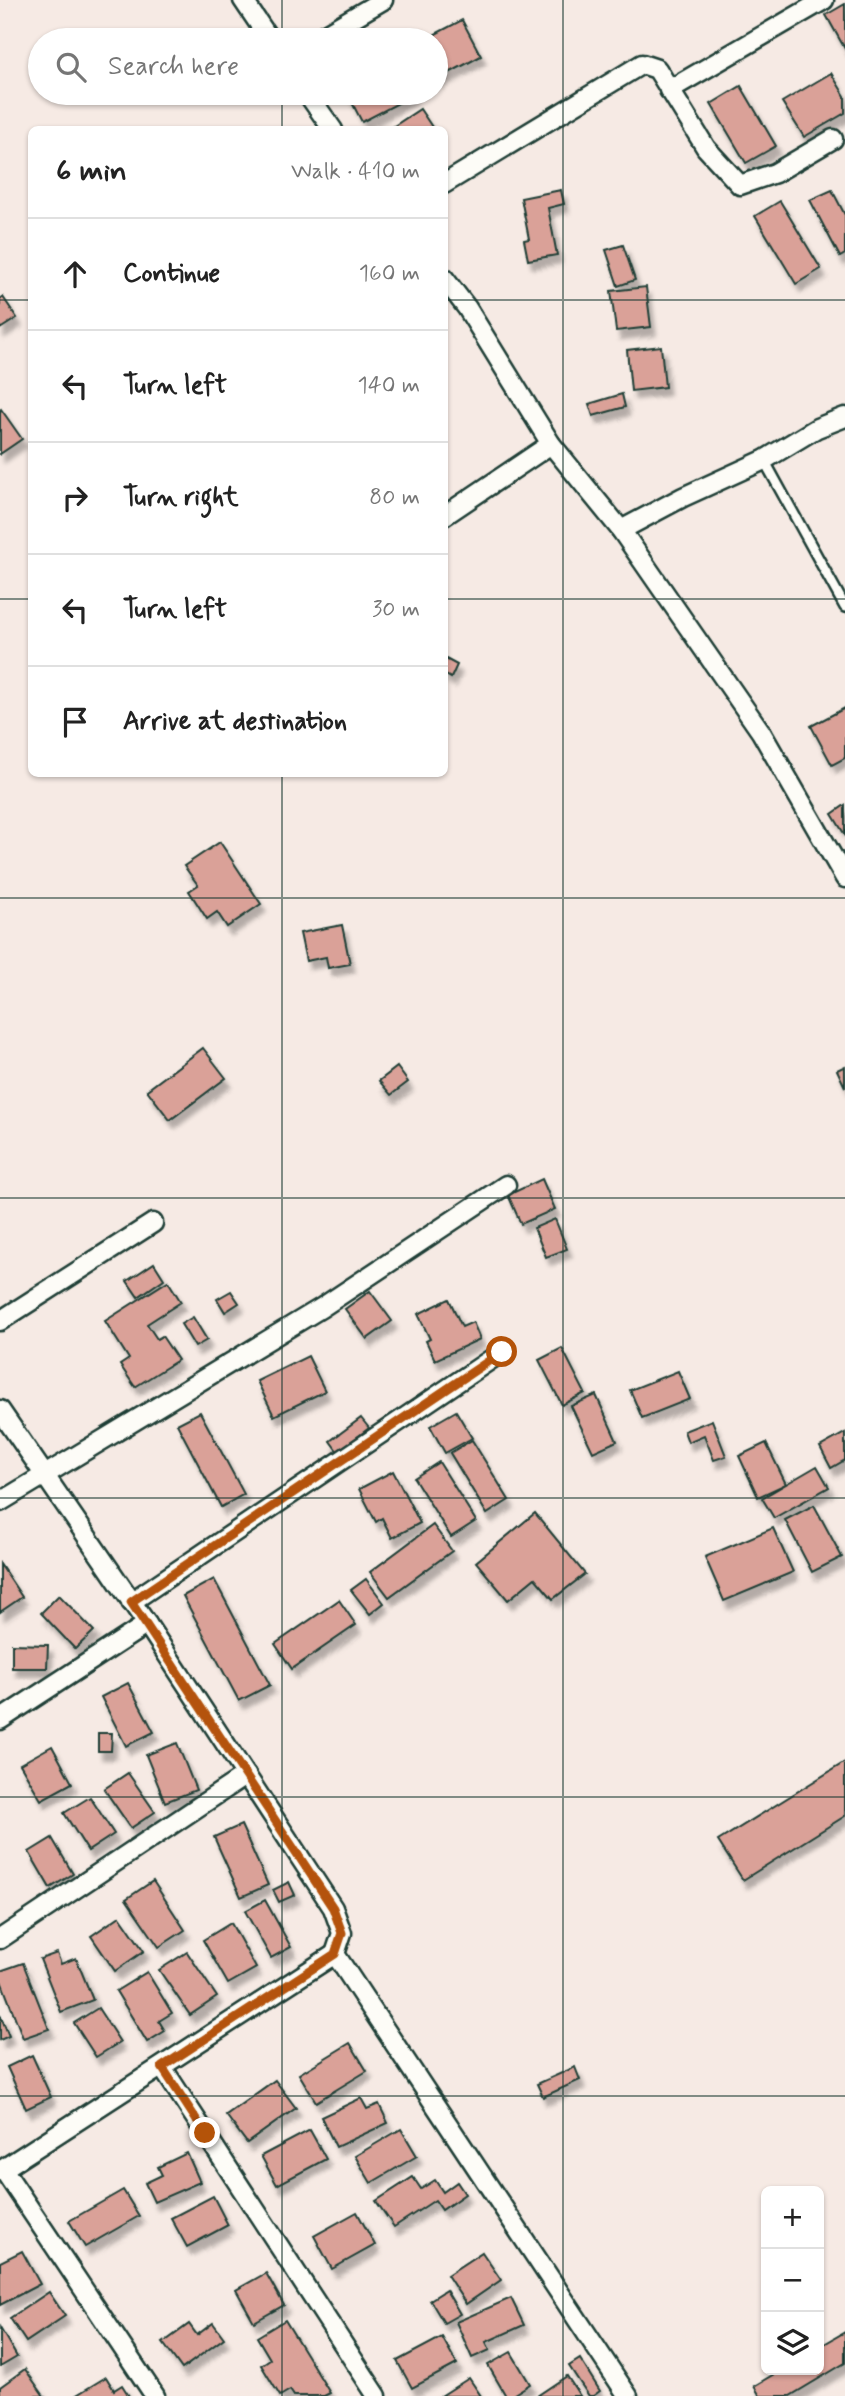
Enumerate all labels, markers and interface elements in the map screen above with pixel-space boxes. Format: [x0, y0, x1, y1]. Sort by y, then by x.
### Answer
search box [28, 28, 448, 105]
icon: search [52, 48, 90, 86]
text: Search here [108, 50, 239, 84]
text: 6 min [56, 152, 127, 191]
text: Walk · 410 m [291, 157, 420, 187]
icon: ahead [56, 255, 94, 293]
text: Continue [123, 257, 220, 291]
text: 160 m [359, 259, 420, 289]
icon: left [56, 367, 94, 405]
text: Turn left [123, 369, 227, 403]
text: 140 m [357, 371, 420, 401]
icon: right [56, 479, 94, 517]
text: Turn right [123, 481, 239, 515]
text: 80 m [369, 483, 420, 513]
icon: left [56, 591, 94, 629]
text: Turn left [123, 593, 227, 627]
text: 30 m [372, 595, 420, 625]
icon: arrive [56, 703, 94, 741]
text: Arrive at destination [123, 705, 347, 739]
route start [486, 1336, 517, 1367]
route end [189, 2117, 220, 2148]
map controls [761, 2186, 824, 2375]
button: + [761, 2186, 824, 2249]
button: − [761, 2249, 824, 2312]
button: layers [761, 2312, 824, 2375]

